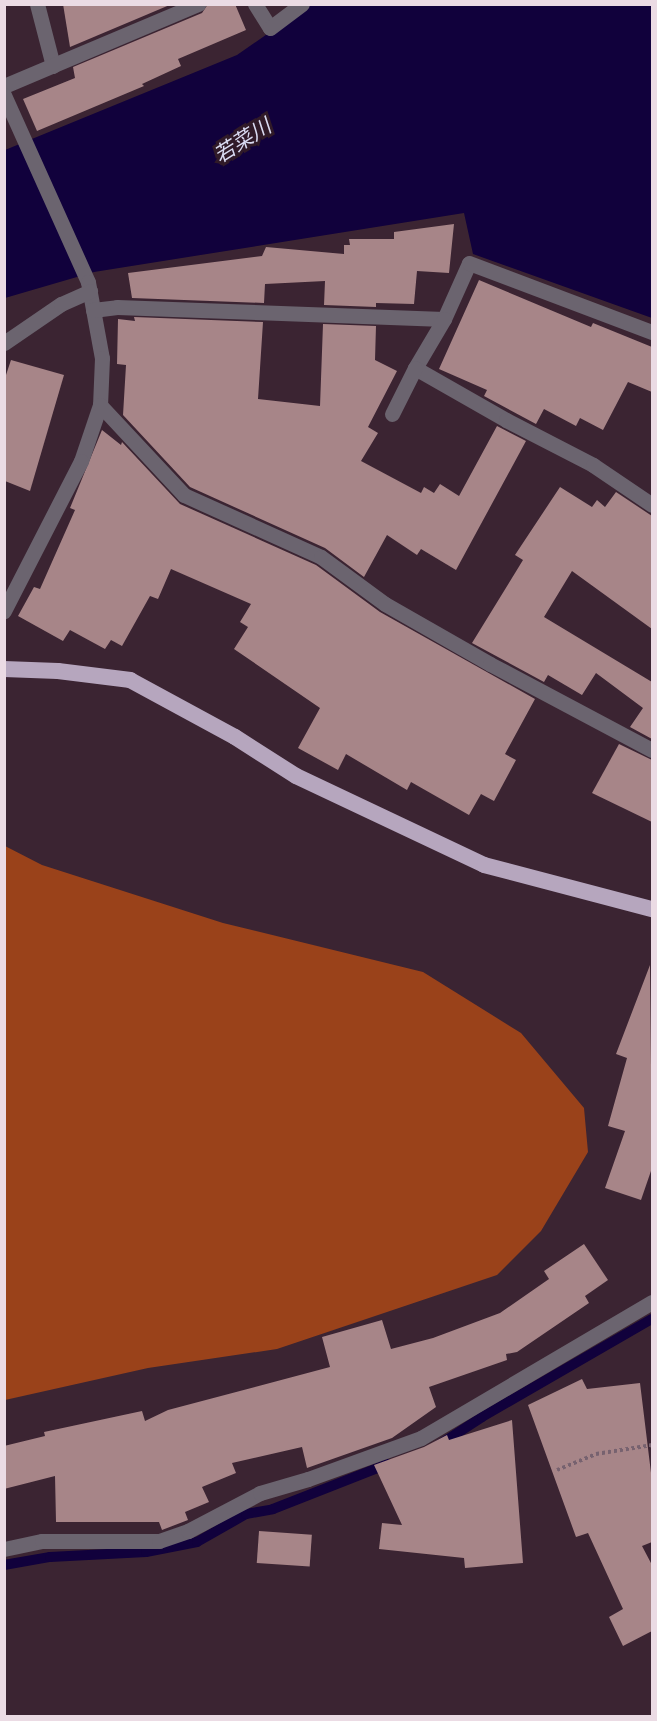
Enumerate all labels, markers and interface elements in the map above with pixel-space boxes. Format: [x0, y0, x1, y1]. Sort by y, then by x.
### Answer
water label: 若菜川 [209, 113, 275, 167]

